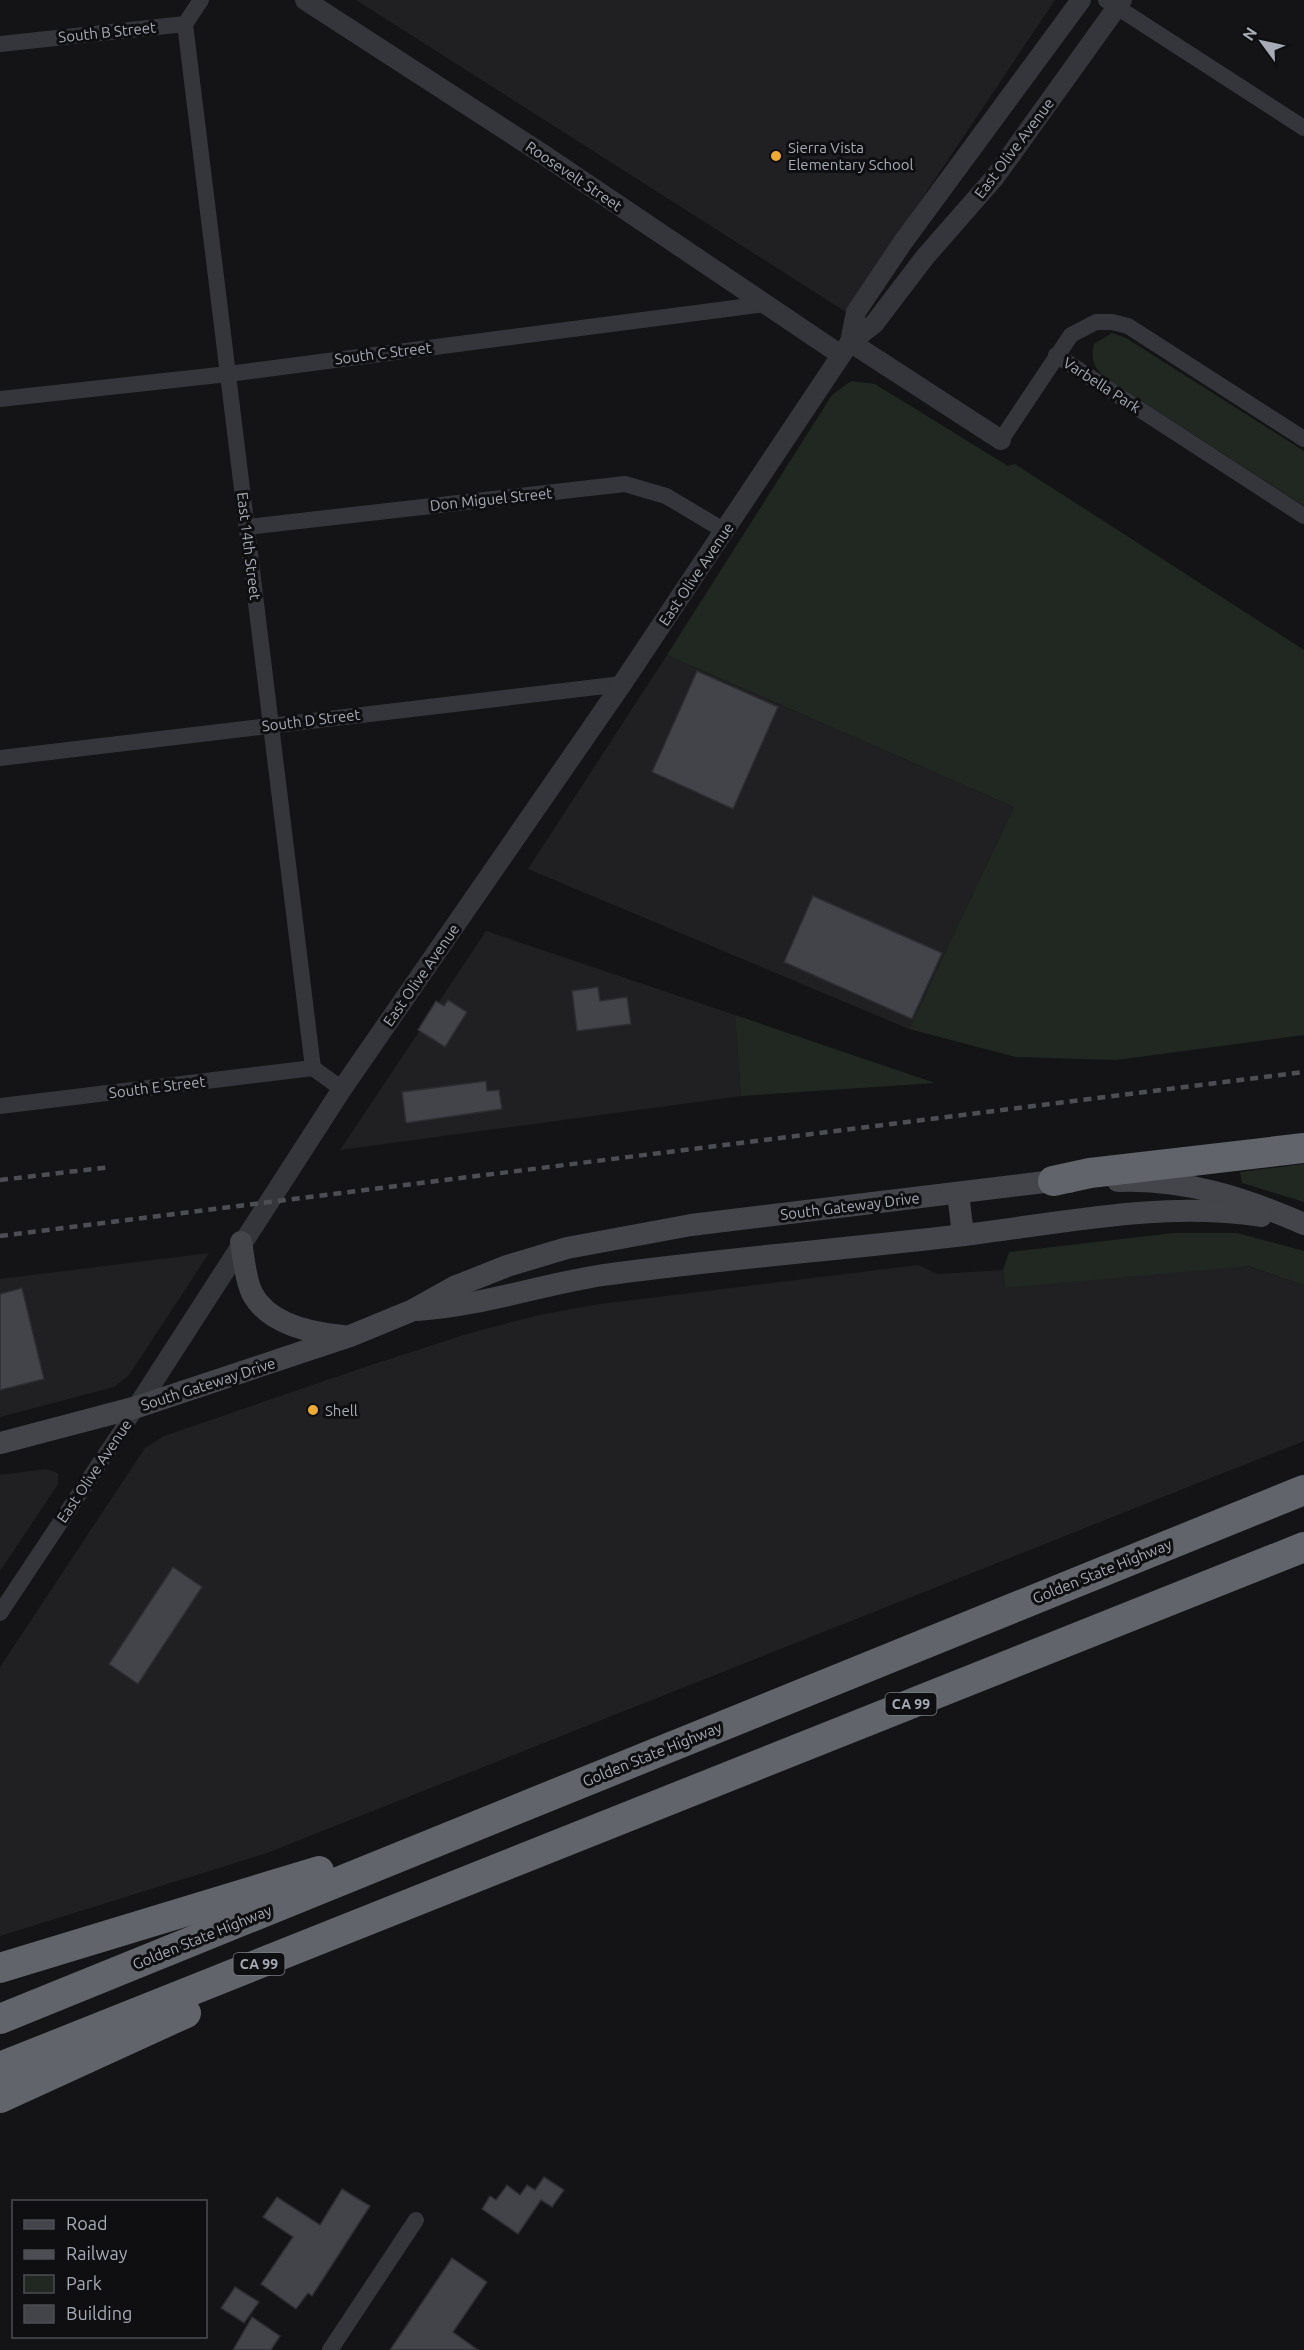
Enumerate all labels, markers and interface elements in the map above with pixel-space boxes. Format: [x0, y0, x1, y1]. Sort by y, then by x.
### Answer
north arrow [1232, 12, 1292, 72]
street label: South B Street [57, 18, 157, 46]
text: N [1239, 24, 1260, 44]
street label: East Olive Avenue [971, 95, 1057, 201]
street label: Roosevelt Street [523, 138, 625, 215]
place label: Sierra Vista Elementary School [788, 139, 914, 173]
marker: Sierra Vista Elementary School [769, 149, 783, 163]
street label: South C Street [334, 339, 433, 367]
street label: Varbella Park [1060, 354, 1144, 416]
street label: Don Miguel Street [429, 484, 553, 514]
street label: East 14th Street [234, 491, 264, 601]
street label: East Olive Avenue [655, 519, 737, 629]
street label: South D Street [261, 706, 361, 734]
street label: East Olive Avenue [379, 921, 463, 1029]
street label: South E Street [108, 1073, 206, 1101]
street label: South Gateway Drive [779, 1189, 921, 1223]
street label: South Gateway Drive [139, 1354, 277, 1414]
place label: Shell [325, 1402, 358, 1419]
marker: Shell [306, 1403, 320, 1417]
street label: East Olive Avenue [53, 1416, 135, 1526]
street label: Golden State Highway [1030, 1535, 1174, 1607]
road number: CA 99 [886, 1693, 936, 1715]
street label: Golden State Highway [580, 1718, 724, 1790]
street label: Golden State Highway [130, 1901, 274, 1973]
road number: CA 99 [234, 1953, 284, 1975]
legend [12, 2200, 207, 2338]
text: Road [66, 2213, 108, 2233]
text: Railway [66, 2243, 128, 2263]
text: Park [66, 2273, 102, 2293]
text: Building [66, 2303, 132, 2323]

